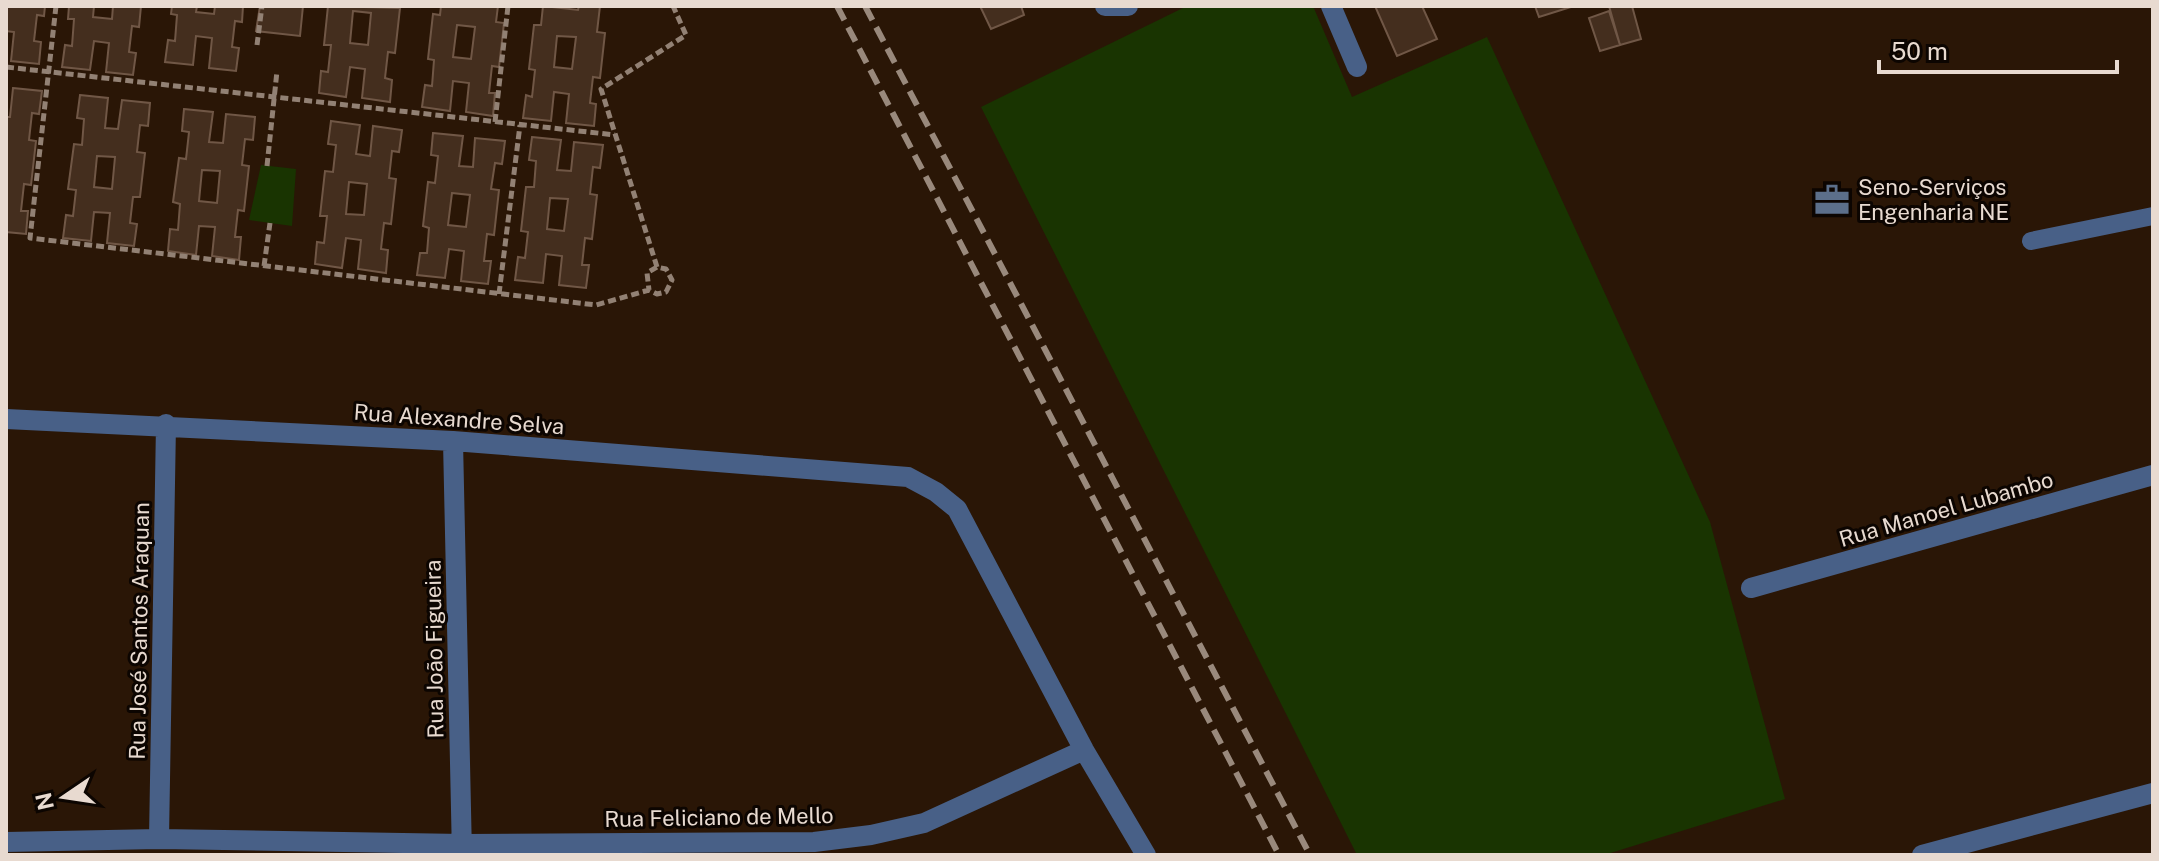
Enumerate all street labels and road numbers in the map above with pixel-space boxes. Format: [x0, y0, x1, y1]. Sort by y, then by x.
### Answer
street label: Rua Alexandre Selva [353, 399, 565, 439]
street label: Rua Manoel Lubambo [1836, 466, 2056, 552]
street label: Rua José Santos Araquan [124, 502, 154, 760]
street label: Rua João Figueira [419, 559, 449, 739]
street label: Rua Feliciano de Mello [604, 802, 834, 832]

